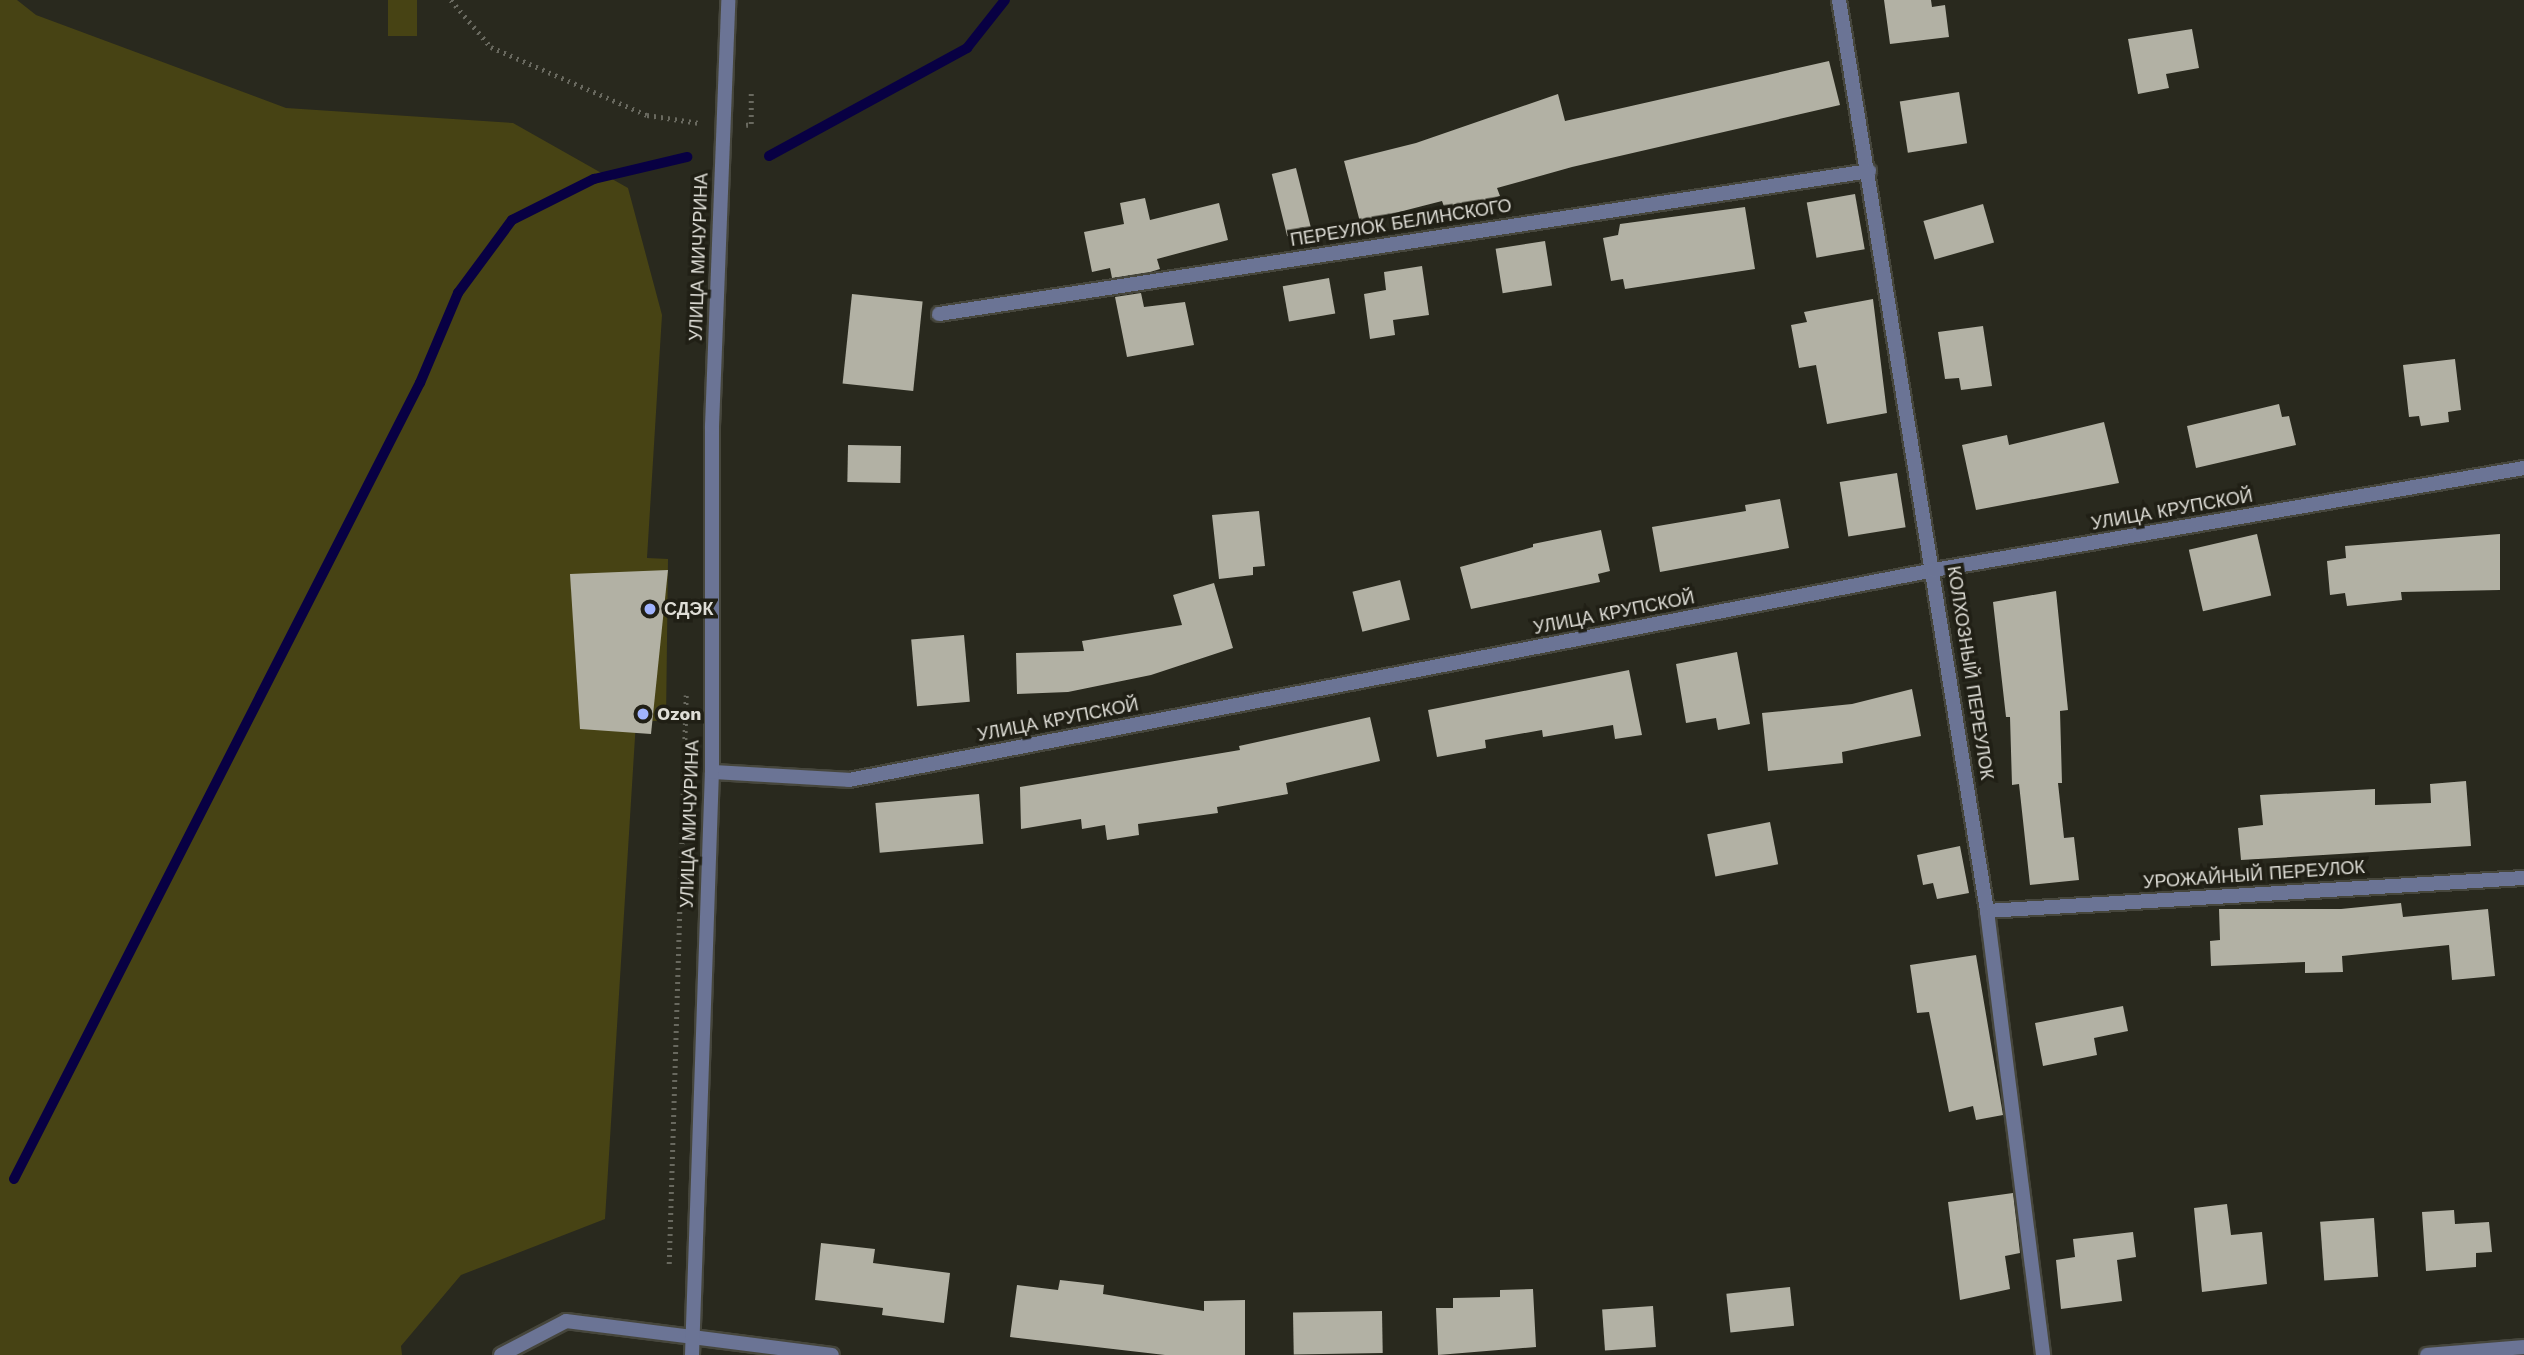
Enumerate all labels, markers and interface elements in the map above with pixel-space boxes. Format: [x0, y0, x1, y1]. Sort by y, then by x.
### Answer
street label: УЛИЦА МИЧУРИНА [685, 172, 713, 342]
street label: ПЕРЕУЛОК БЕЛИНСКОГО [1289, 195, 1513, 251]
street label: УЛИЦА КРУПСКОЙ [2090, 485, 2254, 535]
street label: КОЛХОЗНЫЙ ПЕРЕУЛОК [1942, 565, 1998, 781]
street label: УЛИЦА КРУПСКОЙ [1532, 587, 1696, 639]
place label: СДЭК [664, 598, 713, 620]
marker: СДЭК [642, 601, 658, 617]
street label: УЛИЦА КРУПСКОЙ [976, 694, 1140, 746]
place label: Ozon [657, 703, 701, 725]
marker: Ozon [635, 706, 651, 722]
street label: УЛИЦА МИЧУРИНА [676, 739, 704, 909]
street label: УРОЖАЙНЫЙ ПЕРЕУЛОК [2142, 856, 2366, 894]

